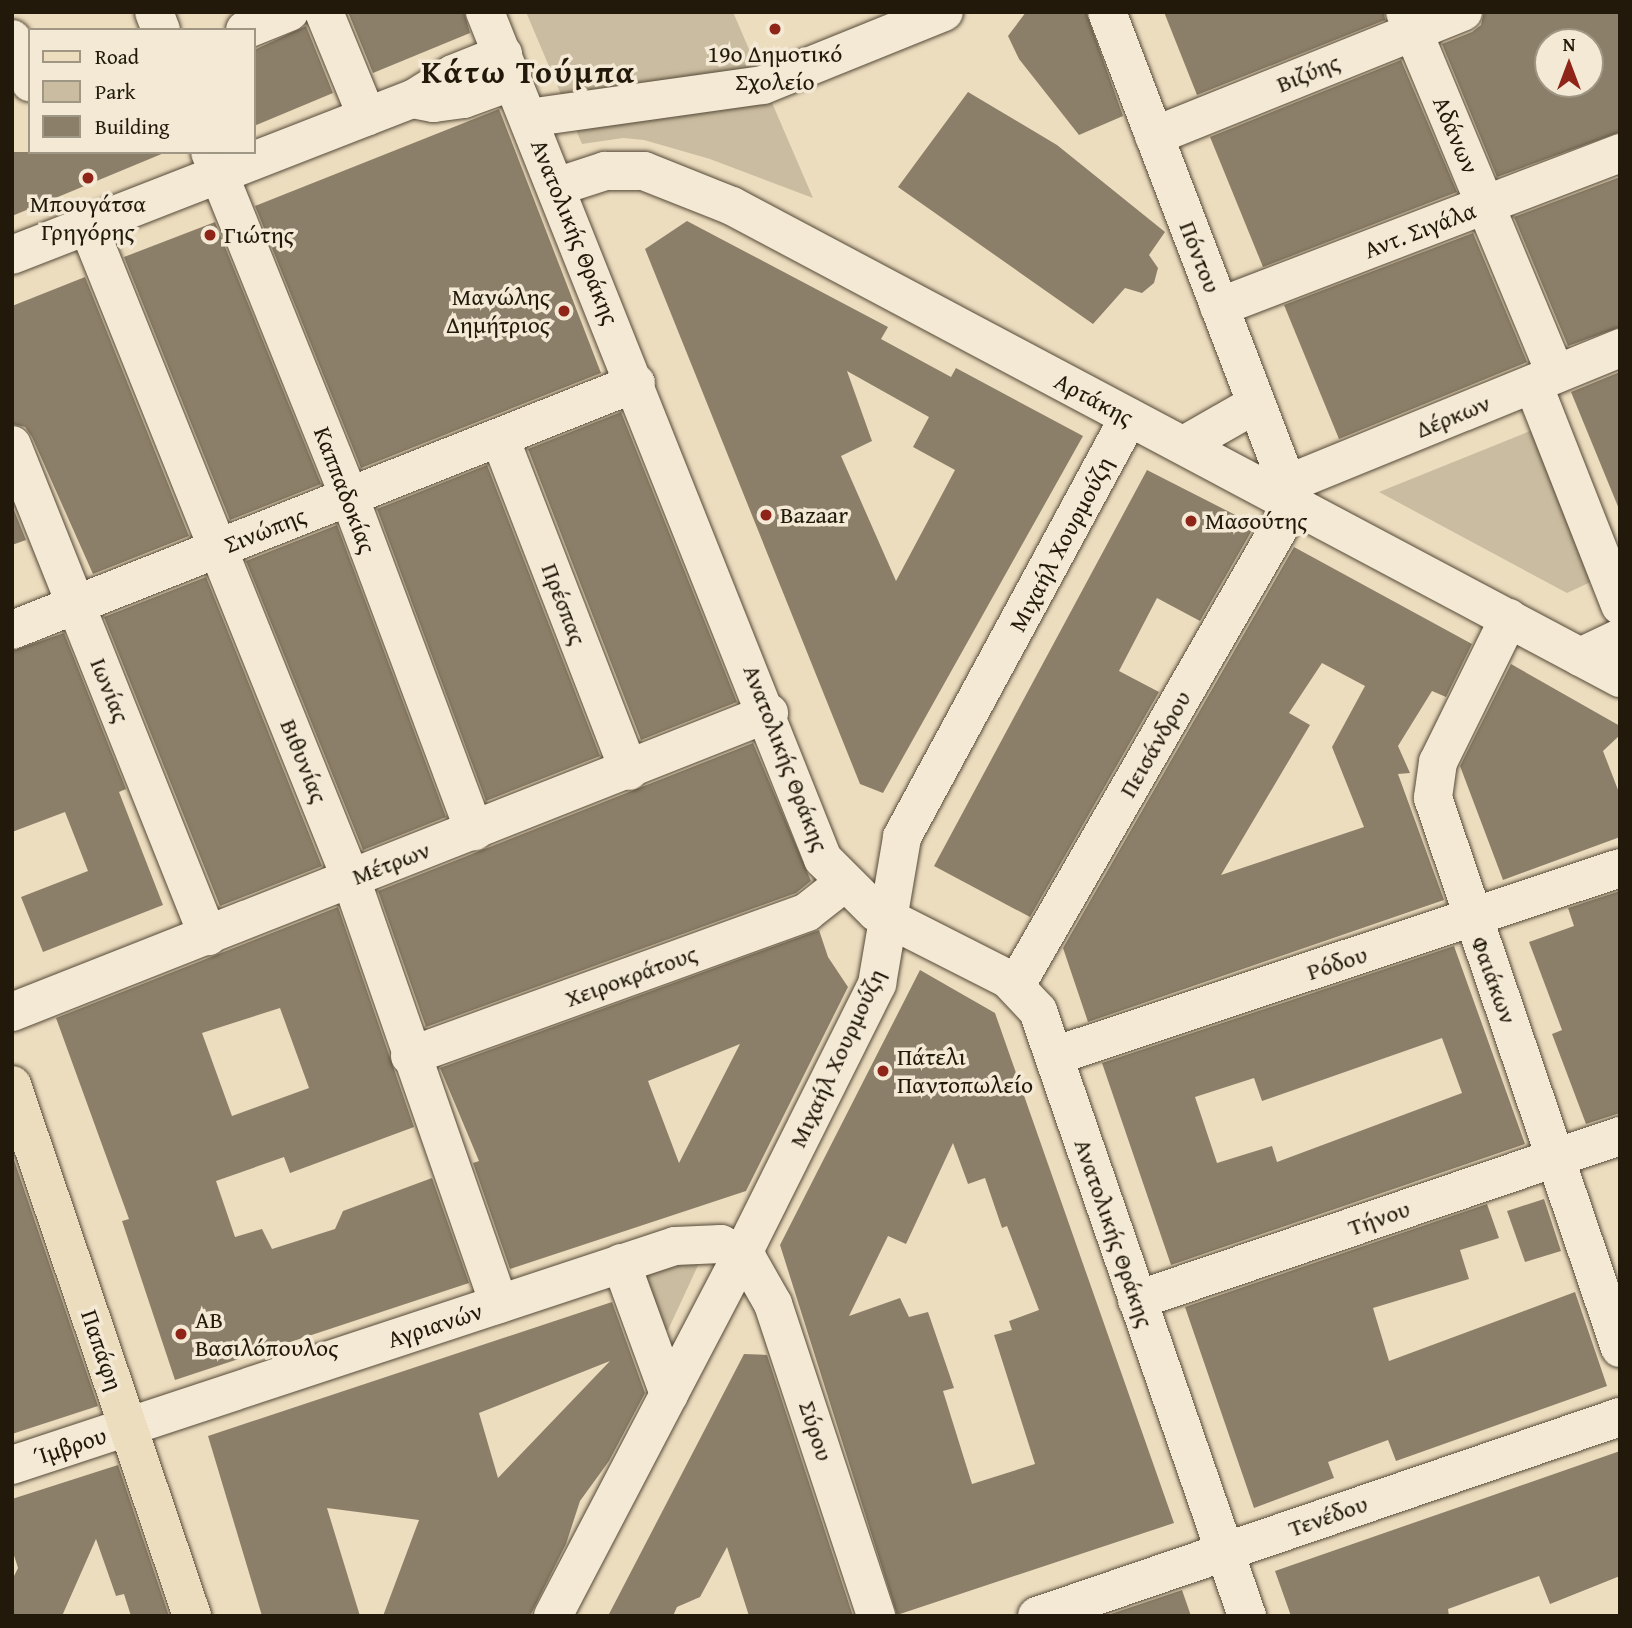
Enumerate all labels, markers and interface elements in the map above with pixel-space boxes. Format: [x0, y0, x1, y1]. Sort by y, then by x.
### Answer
marker: 19ο Δημοτικό Σχολείο [767, 21, 783, 37]
legend [28, 28, 256, 154]
north arrow [1534, 28, 1604, 98]
text: N [1563, 30, 1575, 58]
place label: 19ο Δημοτικό Σχολείο [708, 40, 842, 96]
text: Road [95, 41, 139, 72]
street label: Βιζύης [1272, 47, 1344, 99]
district label: Κάτω Τούμπα [423, 53, 635, 91]
text: Park [95, 76, 136, 107]
street label: Αδάνων [1427, 92, 1485, 178]
text: Building [95, 111, 169, 142]
street label: Ανατολικής Θράκης [525, 135, 625, 329]
marker: Μπουγάτσα Γρηγόρης [80, 170, 96, 186]
place label: Μπουγάτσα Γρηγόρης [30, 190, 146, 246]
street label: Αντ. Σιγάλα [1360, 195, 1480, 265]
street label: Πόντου [1173, 217, 1227, 297]
place label: Γιώτης [224, 221, 294, 249]
marker: Γιώτης [202, 227, 218, 243]
place label: Μανώλης Δημήτριος [446, 283, 550, 339]
marker: Μανώλης Δημήτριος [556, 303, 572, 319]
street label: Αρτάκης [1050, 366, 1138, 432]
street label: Δέρκων [1412, 388, 1494, 444]
street label: Καππαδοκίας [308, 423, 382, 557]
street label: Μιχαήλ Χουρμούζη [1003, 452, 1119, 636]
street label: Σινώπης [220, 501, 310, 559]
place label: Bazaar [780, 501, 848, 529]
marker: Bazaar [758, 507, 774, 523]
place label: Μασούτης [1205, 507, 1308, 535]
marker: Μασούτης [1183, 513, 1199, 529]
street label: Πρέσπας [535, 559, 593, 649]
street label: Ιωνίας [84, 653, 136, 727]
street label: Ανατολικής Θράκης [737, 661, 835, 855]
street label: Πεισάνδρου [1113, 686, 1197, 802]
street label: Βιθυνίας [274, 715, 334, 807]
street label: Μέτρων [348, 835, 434, 891]
street label: Φαιάκων [1465, 932, 1523, 1028]
street label: Χειροκράτους [561, 939, 701, 1013]
street label: Ρόδου [1303, 940, 1371, 986]
street label: Μιχαήλ Χουρμούζη [783, 964, 891, 1152]
place label: Πάτελι Παντοπωλείο [897, 1043, 1033, 1099]
marker: Πάτελι Παντοπωλείο [875, 1063, 891, 1079]
street label: Ανατολικής Θράκης [1068, 1135, 1160, 1331]
street label: Τήνου [1344, 1194, 1414, 1242]
street label: Αγριανών [384, 1296, 486, 1354]
street label: Παπάφη [75, 1306, 129, 1394]
place label: ΑΒ Βασιλόπουλος [195, 1306, 338, 1362]
marker: ΑΒ Βασιλόπουλος [173, 1326, 189, 1342]
street label: Σύρου [793, 1397, 839, 1465]
street label: Ίμβρου [30, 1421, 110, 1471]
street label: Τενέδου [1285, 1489, 1371, 1543]

